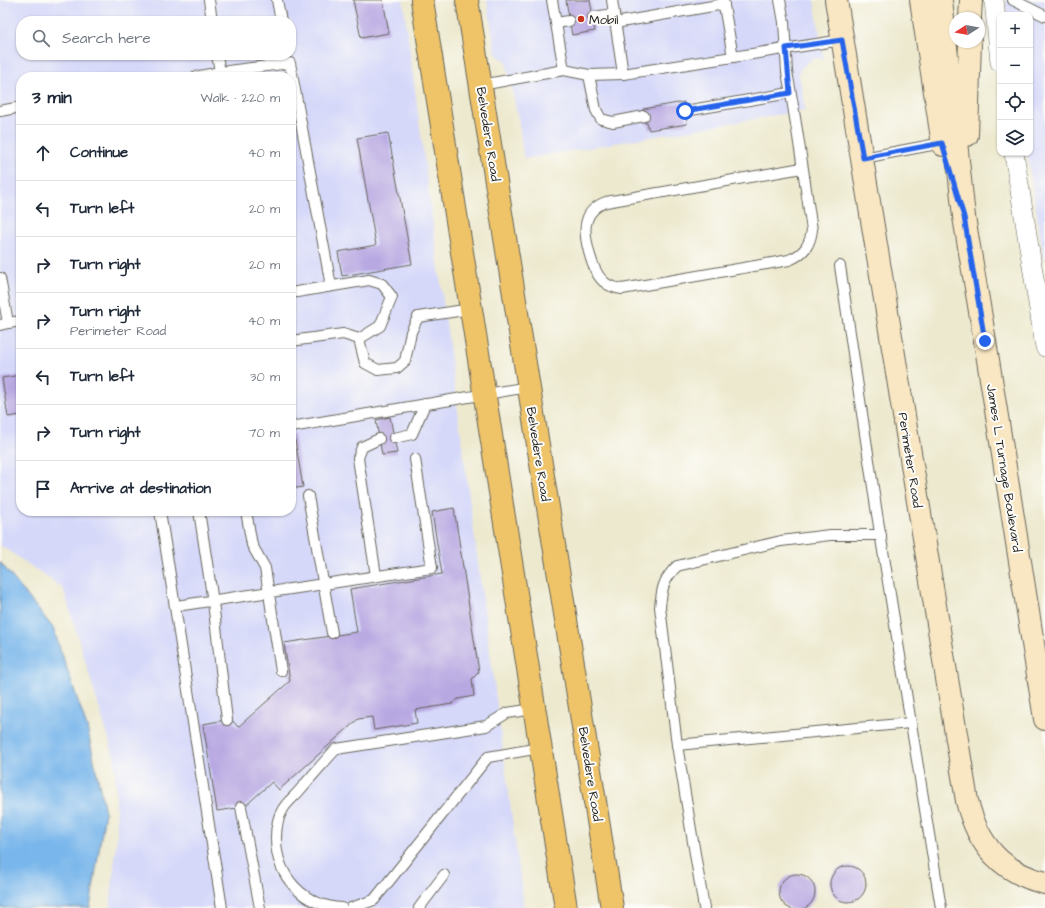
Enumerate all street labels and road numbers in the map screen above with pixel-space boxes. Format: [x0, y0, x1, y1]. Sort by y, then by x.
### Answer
street label: Belvedere Road [472, 86, 504, 183]
street label: James L Turnage Boulevard [981, 383, 1026, 554]
street label: Belvedere Road [522, 406, 554, 503]
street label: Perimeter Road [894, 411, 926, 509]
street label: Belvedere Road [574, 726, 606, 823]

